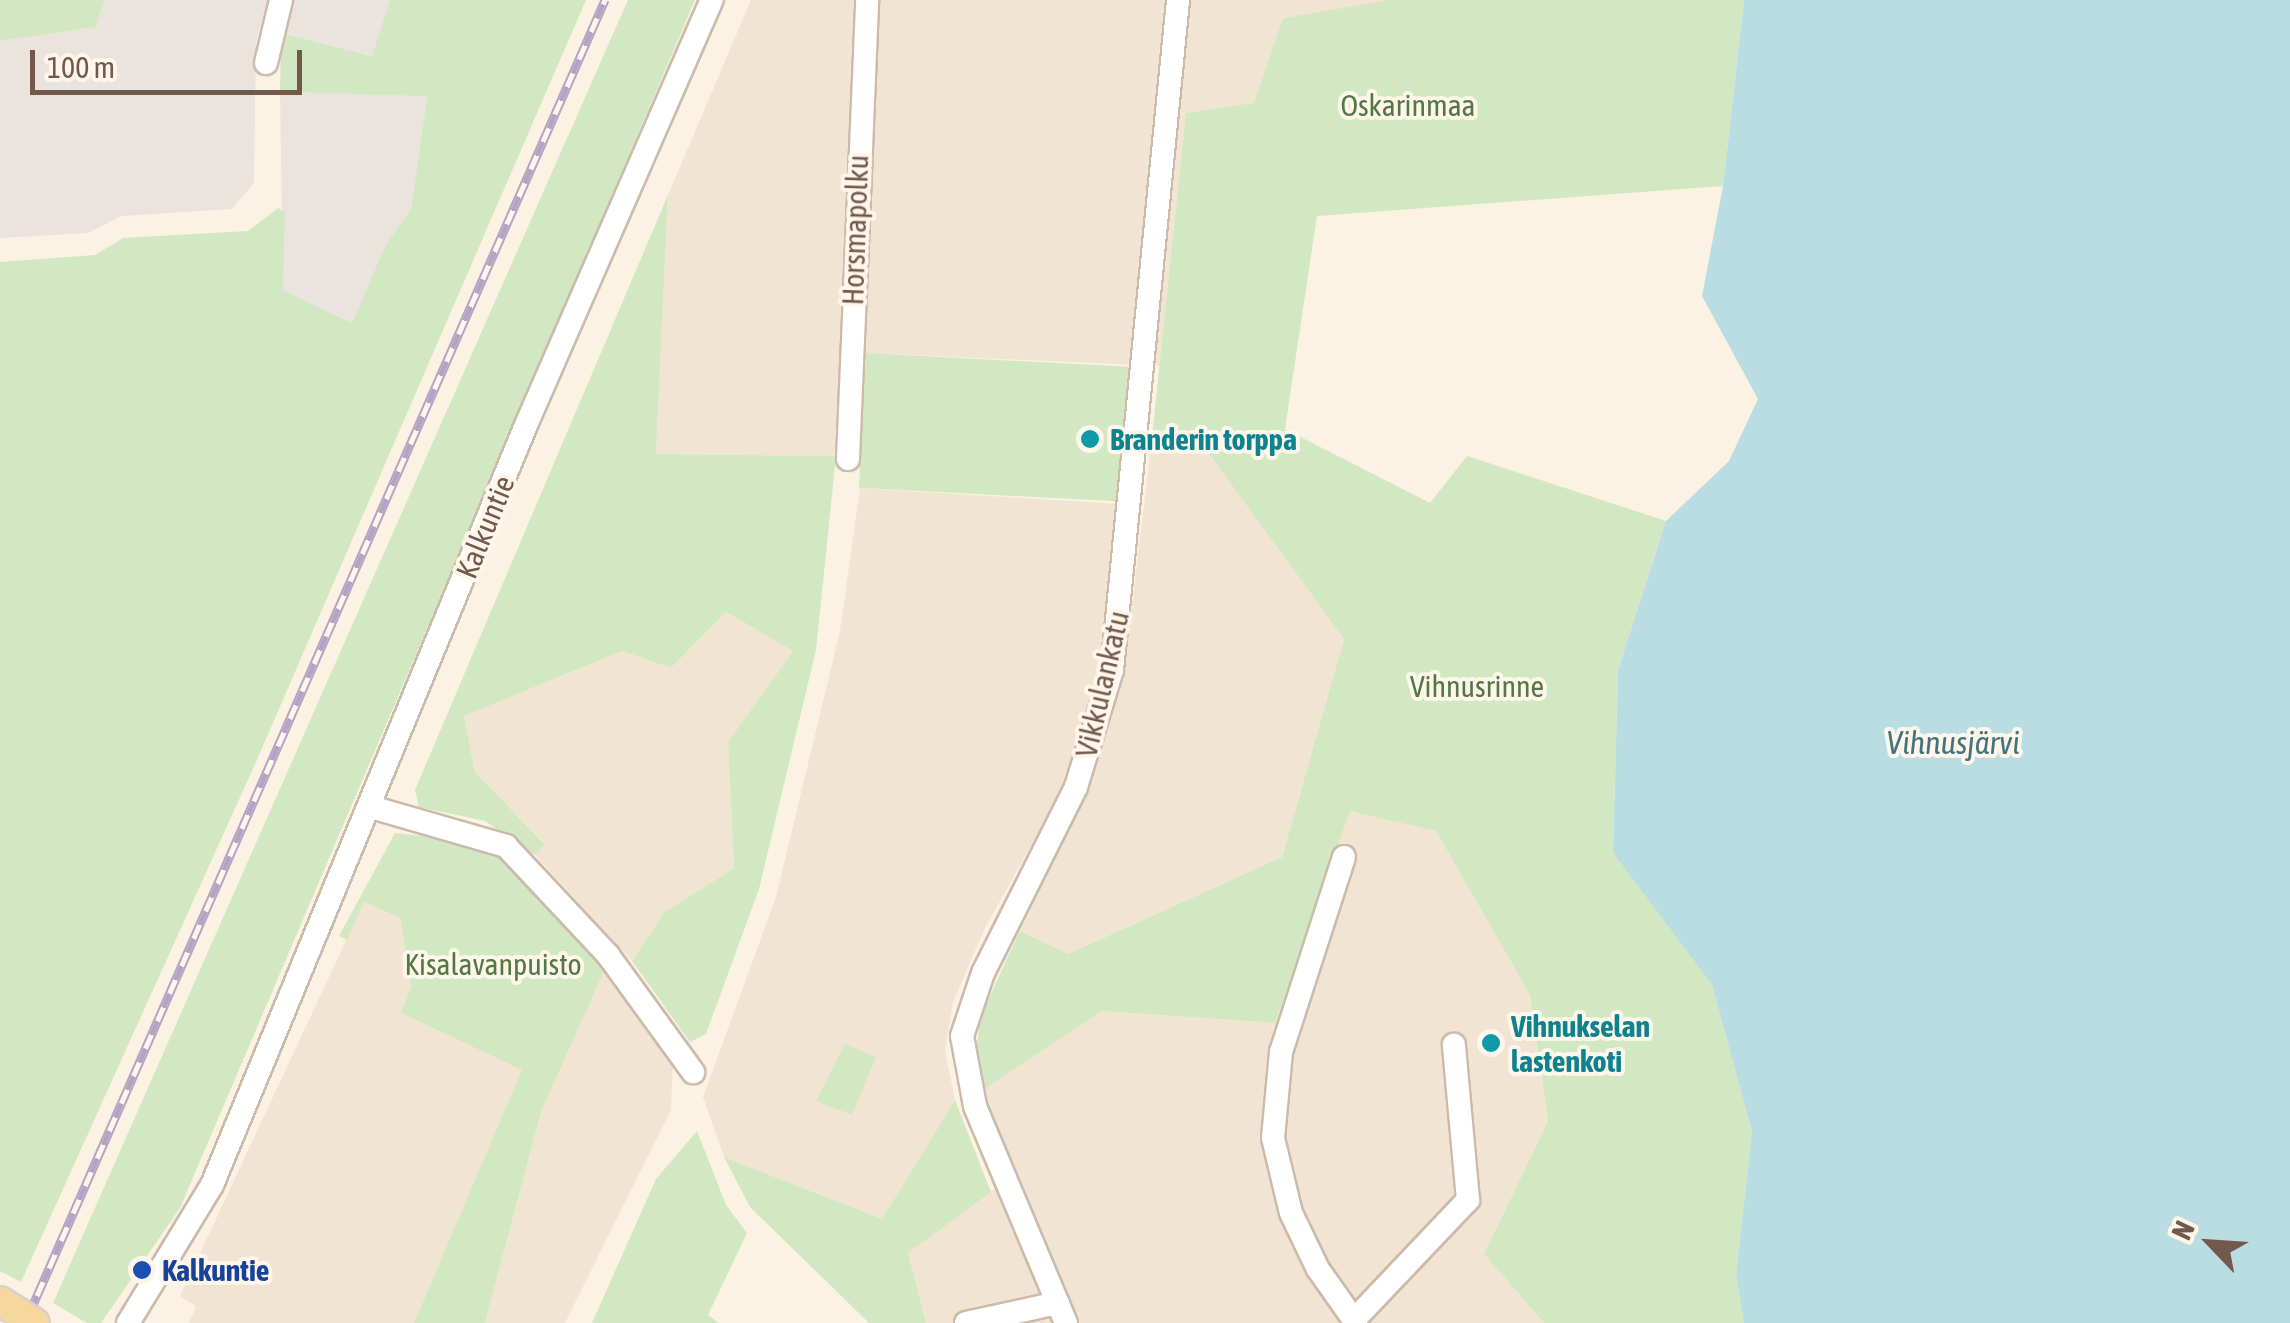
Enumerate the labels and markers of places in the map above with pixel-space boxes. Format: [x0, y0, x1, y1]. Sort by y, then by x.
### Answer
place label: Branderin torppa [1110, 421, 1297, 457]
marker: Branderin torppa [1079, 428, 1101, 450]
place label: Vihnukselan lastenkoti [1511, 1008, 1650, 1078]
marker: Vihnukselan lastenkoti [1480, 1032, 1502, 1054]
place label: Kalkuntie [162, 1252, 269, 1288]
marker: Kalkuntie [131, 1259, 153, 1281]

